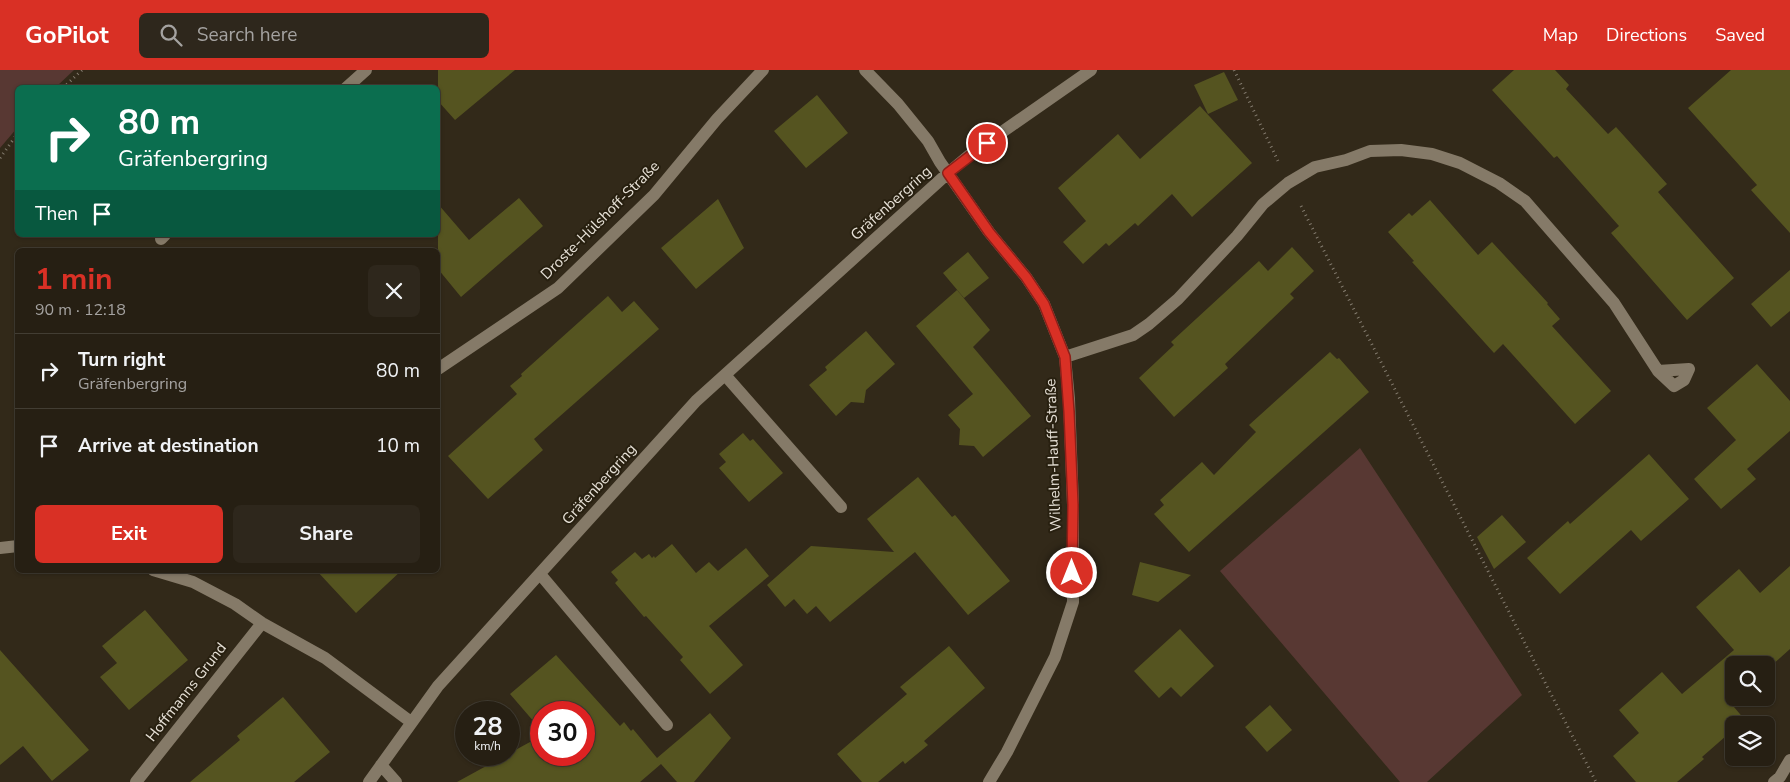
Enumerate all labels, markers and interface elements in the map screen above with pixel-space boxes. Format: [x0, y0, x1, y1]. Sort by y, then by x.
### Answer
search box [139, 13, 489, 58]
text: GoPilot [25, 19, 109, 51]
icon: search [157, 21, 185, 49]
text: Search here [197, 22, 297, 48]
text: Map [1543, 23, 1578, 47]
text: Directions [1606, 23, 1687, 47]
text: Saved [1715, 23, 1765, 47]
text: 80 m [118, 99, 200, 146]
icon: right [35, 105, 100, 170]
pin [966, 122, 1008, 164]
icon: arrive [973, 129, 1001, 157]
text: Gräfenbergring [118, 144, 268, 174]
street label: Droste-Hülshoff-Straße [536, 156, 664, 284]
street label: Gräfenbergring [846, 161, 936, 245]
icon: arrive [88, 200, 116, 228]
text: Then [35, 201, 78, 227]
text: 1 min [35, 259, 113, 300]
button: close [368, 265, 420, 317]
text: 90 m · 12:18 [35, 299, 126, 321]
text: Turn right [78, 347, 165, 373]
icon: right [35, 357, 63, 385]
text: 80 m [376, 358, 420, 384]
text: Gräfenbergring [78, 373, 187, 395]
street label: Wilhelm-Hauff-Straße [1040, 378, 1066, 532]
icon: arrive [35, 432, 63, 460]
text: Arrive at destination [78, 433, 259, 459]
text: 10 m [376, 433, 420, 459]
street label: Gräfenbergring [557, 439, 641, 529]
button: Exit [35, 505, 223, 563]
button: Share [233, 505, 420, 563]
position arrow [1045, 546, 1097, 598]
street label: Hoffmanns Grund [141, 638, 231, 746]
map controls [1725, 656, 1775, 766]
button: search [1725, 656, 1775, 706]
speed limit sign: 30 [530, 701, 595, 766]
text: 28 [472, 710, 503, 744]
button: layers [1725, 716, 1775, 766]
text: km/h [474, 738, 501, 754]

